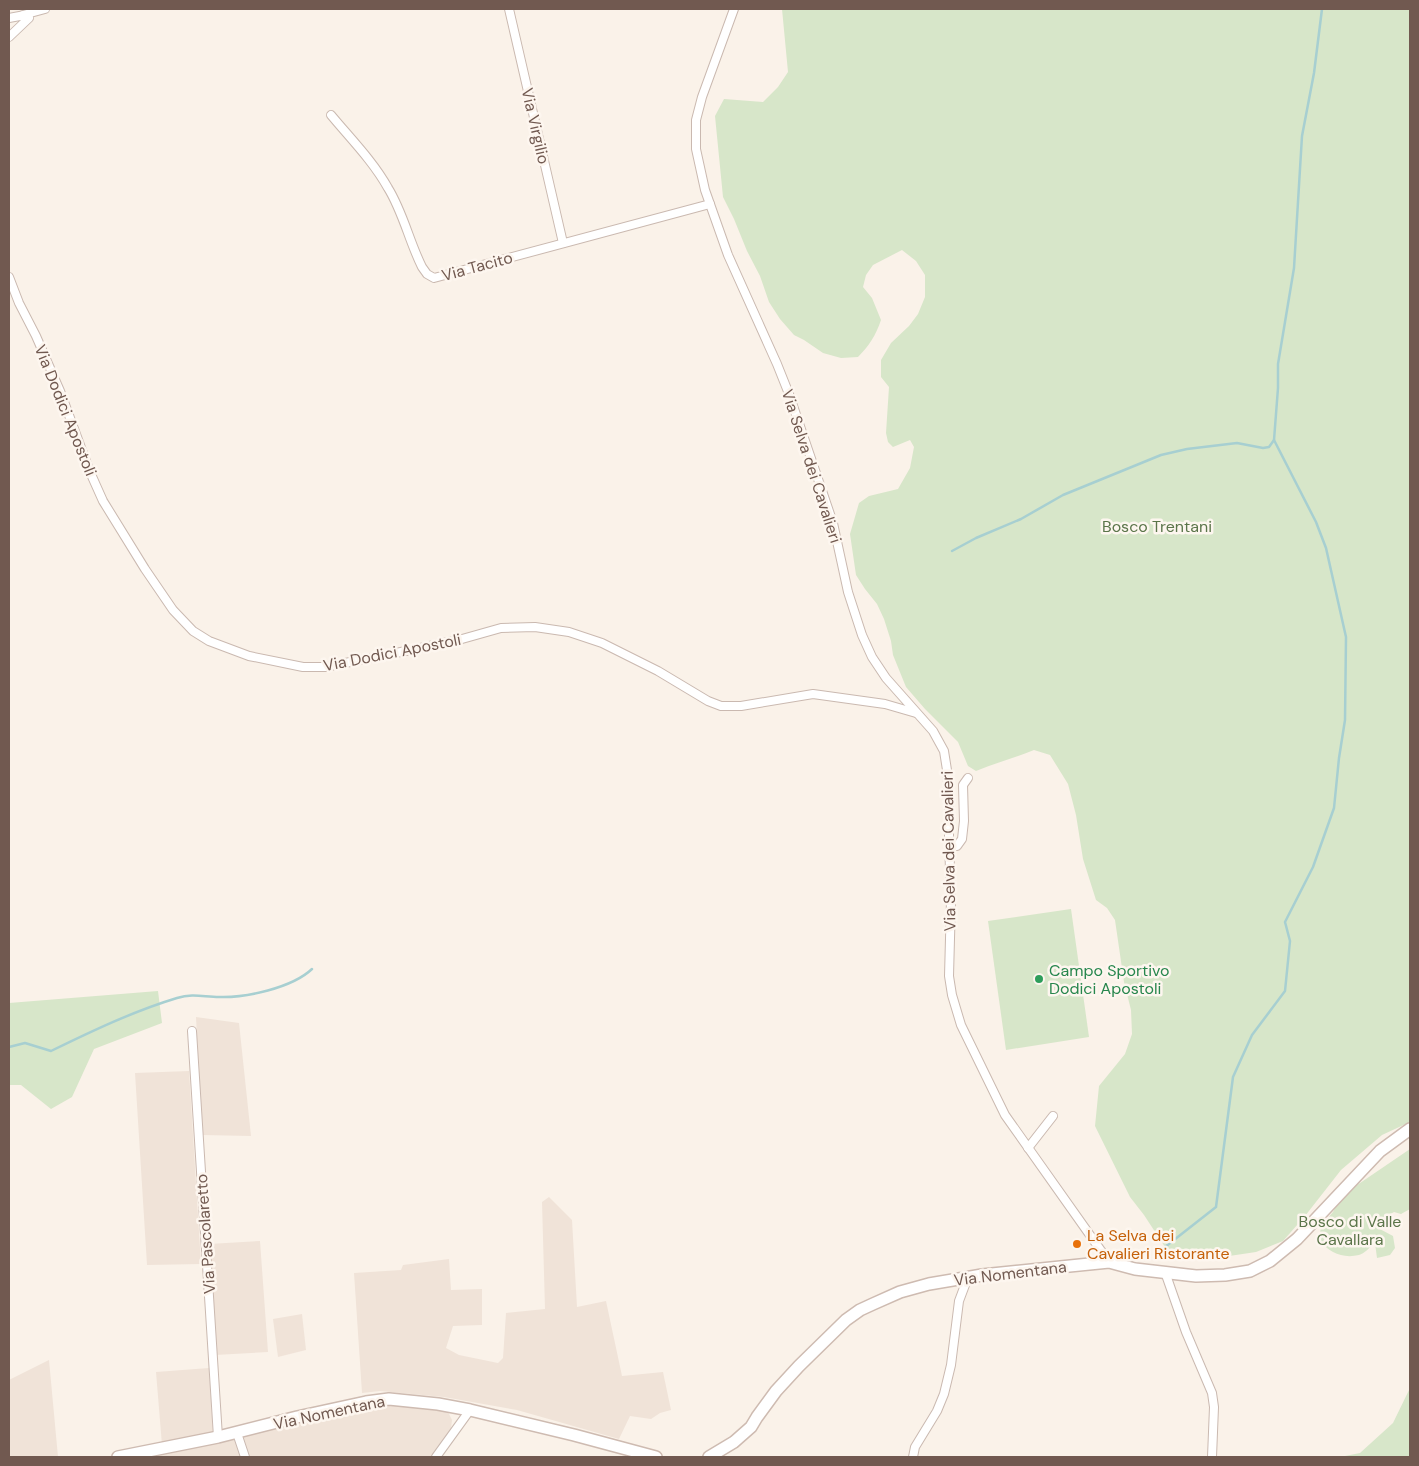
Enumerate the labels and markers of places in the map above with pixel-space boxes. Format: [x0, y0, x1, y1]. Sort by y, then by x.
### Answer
place label: Campo Sportivo Dodici Apostoli [1049, 960, 1170, 999]
marker: Campo Sportivo Dodici Apostoli [1033, 973, 1045, 985]
place label: La Selva dei Cavalieri Ristorante [1087, 1225, 1230, 1264]
marker: La Selva dei Cavalieri Ristorante [1071, 1238, 1083, 1250]

